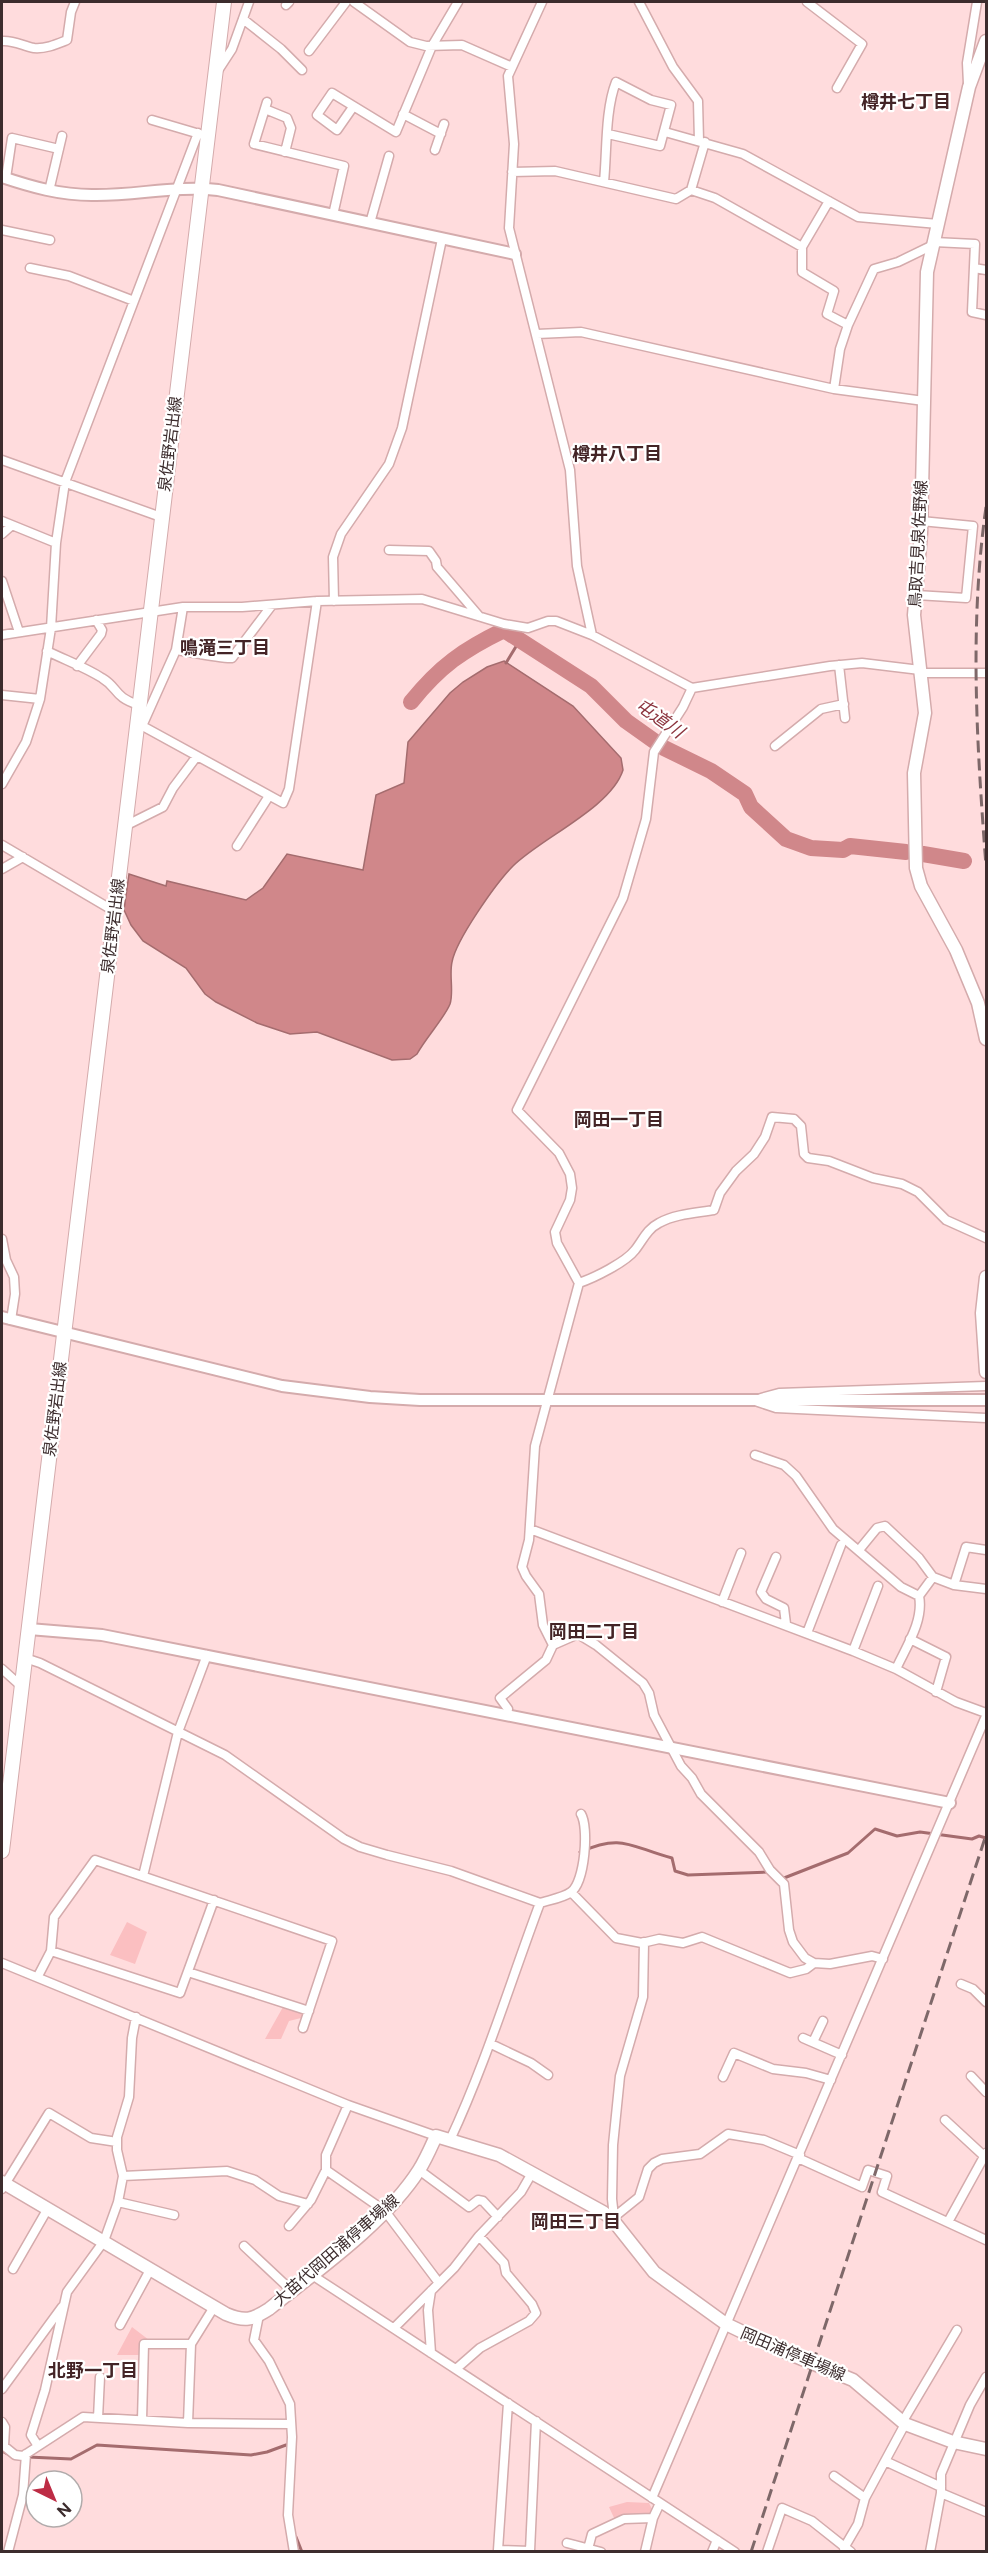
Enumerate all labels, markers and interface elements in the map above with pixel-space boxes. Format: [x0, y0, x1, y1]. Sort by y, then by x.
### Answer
district label: 樽井七丁目 [861, 91, 951, 112]
street label: 泉佐野岩出線 [155, 395, 185, 493]
district label: 樽井八丁目 [572, 443, 662, 464]
street label: 鳥取吉見泉佐野線 [905, 480, 931, 608]
district label: 鳴滝三丁目 [180, 637, 270, 658]
water label: 屯道川 [632, 694, 690, 743]
street label: 泉佐野岩出線 [98, 877, 128, 975]
district label: 岡田一丁目 [574, 1109, 664, 1130]
street label: 泉佐野岩出線 [40, 1360, 70, 1458]
district label: 岡田二丁目 [549, 1621, 639, 1642]
street label: 大苗代岡田浦停車場線 [269, 2190, 403, 2310]
district label: 岡田三丁目 [531, 2211, 621, 2232]
street label: 岡田浦停車場線 [738, 2323, 848, 2385]
district label: 北野一丁目 [48, 2360, 138, 2381]
north arrow [24, 2469, 84, 2529]
text: N [53, 2498, 75, 2521]

